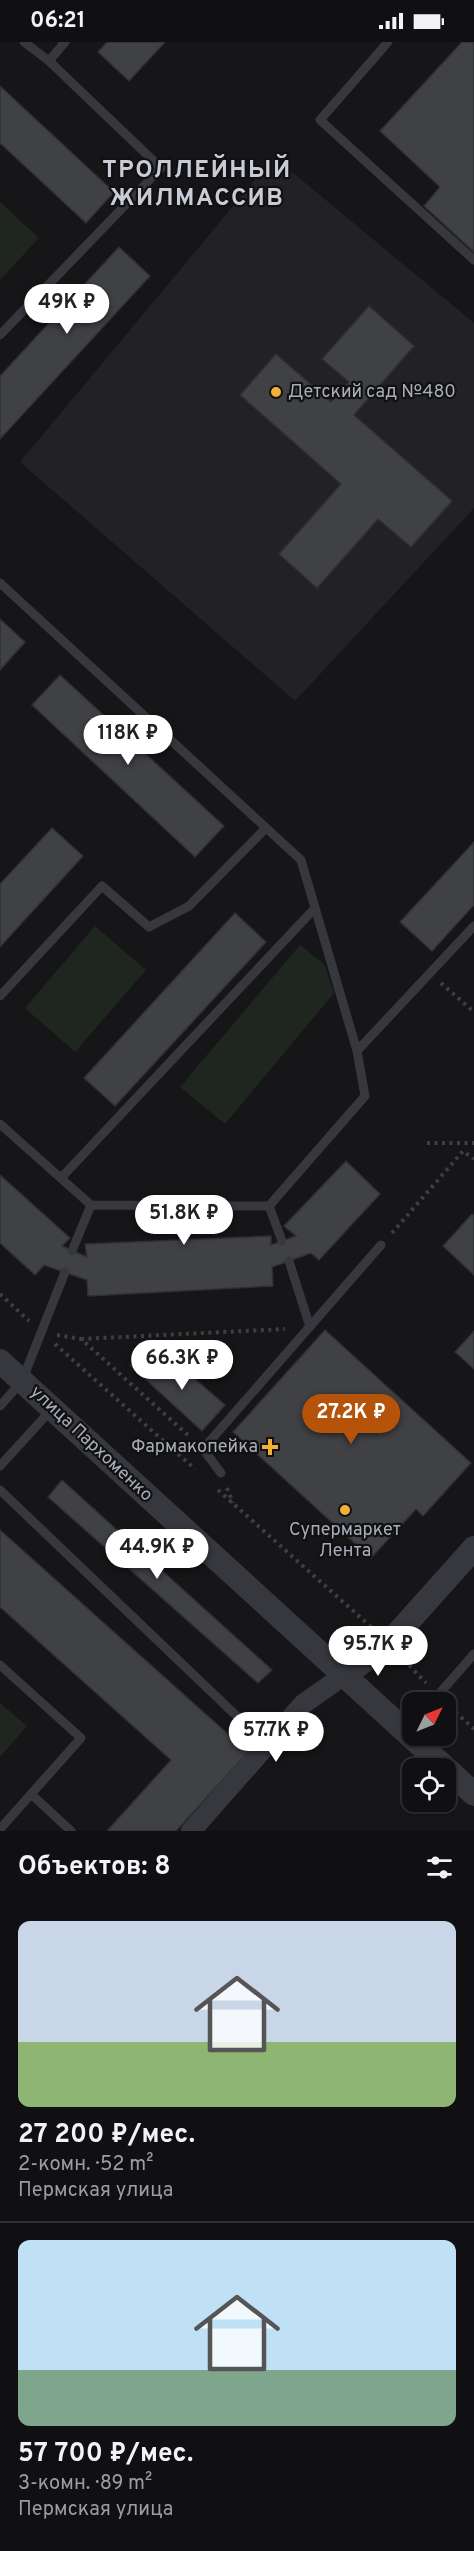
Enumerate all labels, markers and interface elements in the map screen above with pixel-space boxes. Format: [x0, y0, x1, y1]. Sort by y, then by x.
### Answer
text: 06:21 [30, 8, 86, 35]
district label: ТРОЛЛЕЙНЫЙ ЖИЛМАССИВ [102, 154, 292, 214]
pin: 49K ₽ [25, 284, 109, 335]
text: 49K ₽ [38, 290, 96, 316]
place label: Детский сад №480 [288, 381, 456, 404]
marker: Детский сад №480 [269, 385, 283, 399]
pin: 118K ₽ [79, 715, 177, 766]
text: 118K ₽ [98, 721, 158, 747]
pin: 51.8K ₽ [129, 1195, 239, 1246]
text: 51.8K ₽ [149, 1201, 219, 1227]
pin: 66.3K ₽ [127, 1340, 237, 1391]
text: 66.3K ₽ [145, 1346, 219, 1372]
street label: улица Пархоменко [25, 1381, 157, 1507]
pin: 27.2K ₽ [296, 1394, 406, 1445]
text: 27.2K ₽ [316, 1400, 386, 1426]
place label: Фармакопейка [131, 1436, 258, 1459]
marker: Фармакопейка [263, 1440, 277, 1454]
marker: Супермаркет Лента [338, 1503, 352, 1517]
place label: Супермаркет Лента [289, 1519, 401, 1563]
pin: 44.9K ₽ [102, 1529, 212, 1580]
text: 44.9K ₽ [119, 1535, 195, 1561]
pin: 95.7K ₽ [323, 1626, 433, 1677]
text: 95.7K ₽ [343, 1632, 413, 1658]
north arrow [402, 1692, 456, 1746]
map controls [402, 1692, 456, 1812]
pin: 57.7K ₽ [221, 1712, 331, 1763]
text: 57.7K ₽ [243, 1718, 309, 1744]
button: locate [402, 1758, 456, 1812]
text: Объектов: 8 [18, 1851, 171, 1884]
icon: filters [423, 1851, 456, 1884]
icon: home [183, 1960, 291, 2068]
text: 27 200 ₽/мес. [18, 2119, 195, 2152]
text: 2-комн. · 52 m² [18, 2152, 153, 2178]
text: Пермская улица [18, 2178, 173, 2204]
icon: home [183, 2279, 291, 2387]
text: 57 700 ₽/мес. [18, 2438, 193, 2471]
text: 3-комн. · 89 m² [18, 2471, 152, 2497]
text: Пермская улица [18, 2497, 173, 2523]

